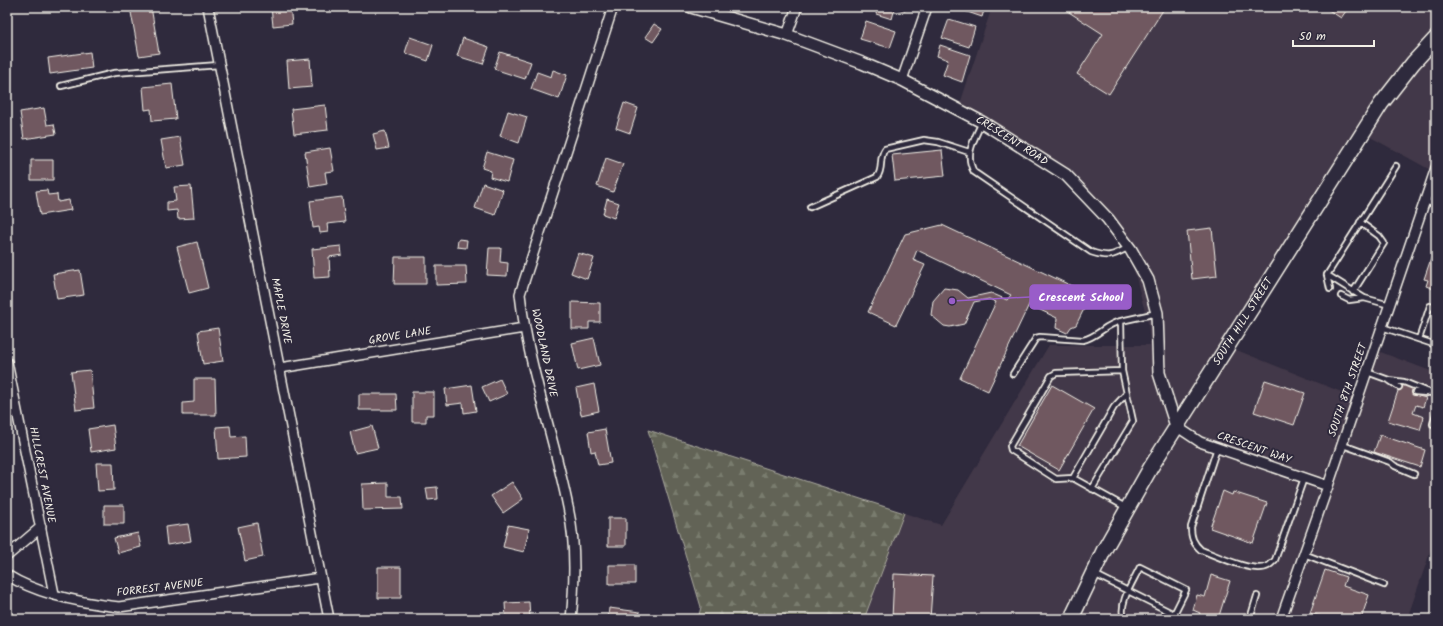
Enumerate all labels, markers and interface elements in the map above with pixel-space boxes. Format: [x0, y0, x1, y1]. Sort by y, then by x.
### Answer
scale bar [1293, 22, 1374, 48]
text: 50 m [1299, 27, 1326, 46]
street label: CRESCENT ROAD [972, 111, 1052, 171]
street label: SOUTH HILL STREET [1208, 273, 1278, 369]
street label: MAPLE DRIVE [266, 276, 296, 346]
callout: Crescent School [1030, 285, 1131, 309]
text: Crescent School [1039, 288, 1124, 307]
street label: WOODLAND DRIVE [526, 307, 562, 399]
street label: GROVE LANE [367, 322, 433, 350]
street label: SOUTH 8TH STREET [1324, 340, 1373, 439]
street label: HILLCREST AVENUE [24, 425, 60, 525]
street label: CRESCENT WAY [1214, 427, 1294, 469]
street label: FORREST AVENUE [116, 574, 205, 602]

